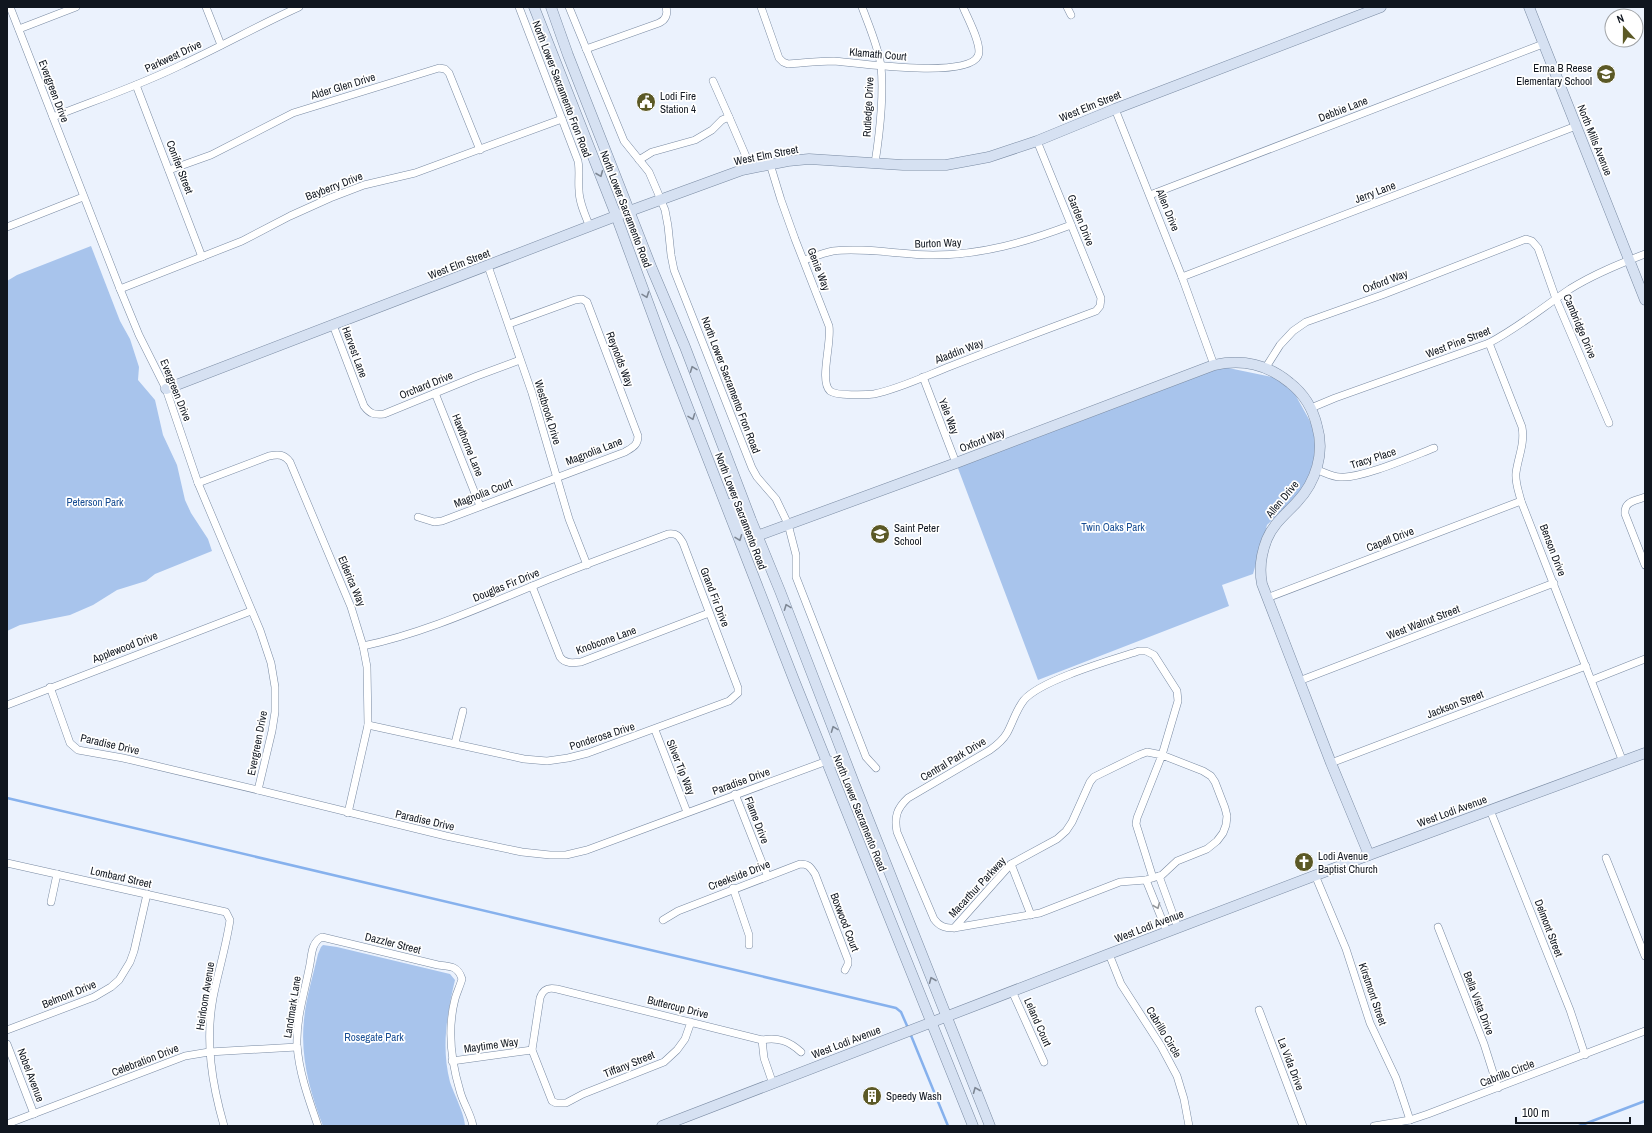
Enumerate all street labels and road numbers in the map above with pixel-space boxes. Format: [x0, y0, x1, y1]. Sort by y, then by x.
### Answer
street label: North Lower Sacramento Fron Road [529, 19, 595, 159]
street label: Parkwest Drive [142, 37, 204, 75]
street label: Klamath Court [849, 45, 908, 64]
street label: Evergreen Drive [36, 58, 72, 124]
street label: Alder Glen Drive [308, 70, 377, 103]
street label: Rutledge Drive [859, 77, 877, 137]
street label: West Elm Street [1057, 87, 1123, 125]
street label: Debbie Lane [1316, 93, 1370, 125]
street label: North Mills Avenue [1574, 102, 1616, 178]
street label: Conifer Street [163, 138, 197, 196]
street label: West Elm Street [733, 142, 800, 168]
street label: North Lower Sacramento Road [597, 148, 655, 270]
street label: Bayberry Drive [303, 169, 365, 203]
street label: Jerry Lane [1353, 178, 1397, 206]
street label: Allen Drive [1153, 186, 1183, 233]
street label: Garden Drive [1064, 192, 1098, 248]
street label: Burton Way [914, 235, 962, 251]
street label: West Elm Street [426, 246, 492, 282]
street label: Genie Way [804, 246, 834, 293]
street label: Oxford Way [1360, 266, 1410, 296]
street label: Cambridge Drive [1560, 292, 1600, 360]
street label: North Lower Sacramento Fron Road [698, 315, 764, 455]
street label: West Pine Street [1424, 323, 1493, 361]
street label: Harvest Lane [339, 324, 371, 380]
street label: Reynolds Way [603, 329, 637, 389]
street label: Aladdin Way [932, 335, 986, 367]
street label: Evergreen Drive [157, 357, 195, 423]
street label: Orchard Drive [397, 368, 455, 402]
street label: Westbrook Drive [532, 378, 564, 446]
street label: Yale Way [936, 396, 962, 437]
street label: Hawthorne Lane [449, 412, 487, 478]
street label: Oxford Way [957, 425, 1007, 455]
street label: Magnolia Lane [564, 434, 624, 468]
street label: Tracy Place [1348, 444, 1398, 472]
street label: North Lower Sacramento Road [712, 450, 770, 572]
street label: Magnolia Court [452, 475, 515, 511]
street label: Allen Drive [1262, 478, 1302, 521]
street label: Benson Drive [1537, 522, 1569, 578]
street label: Capell Drive [1364, 524, 1416, 554]
street label: Elderica Way [335, 554, 369, 609]
street label: Douglas Fir Drive [471, 565, 541, 605]
street label: Grand Fir Drive [697, 565, 733, 629]
street label: West Walnut Street [1384, 601, 1462, 642]
street label: Knobcone Lane [574, 623, 638, 657]
street label: Applewood Drive [89, 628, 160, 666]
street label: Jackson Street [1425, 687, 1486, 721]
street label: Evergreen Drive [244, 709, 270, 777]
street label: Ponderosa Drive [568, 719, 636, 753]
street label: Paradise Drive [79, 730, 141, 758]
street label: Central Park Drive [918, 734, 988, 784]
street label: Silver Tip Way [664, 737, 699, 797]
street label: North Lower Sacramento Road [830, 753, 890, 873]
street label: Paradise Drive [710, 764, 772, 798]
street label: West Lodi Avenue [1415, 792, 1489, 830]
street label: Flame Drive [742, 795, 772, 845]
street label: Paradise Drive [394, 806, 456, 834]
street label: Macarthur Parkway [945, 853, 1009, 920]
street label: Creekside Drive [706, 857, 772, 893]
street label: Lombard Street [89, 863, 153, 891]
street label: Boxwood Court [827, 891, 863, 954]
street label: Delmont Street [1532, 897, 1566, 959]
street label: West Lodi Avenue [1112, 906, 1186, 946]
street label: Dazzler Street [364, 929, 423, 957]
street label: Heirloom Avenue [193, 961, 217, 1031]
street label: Kirstmont Street [1356, 961, 1390, 1028]
street label: Bella Vista Drive [1460, 969, 1498, 1037]
street label: Landmark Lane [280, 975, 304, 1039]
street label: Belmont Drive [40, 977, 98, 1011]
street label: Buttercup Drive [646, 993, 710, 1021]
street label: Leland Court [1021, 996, 1055, 1049]
street label: Cabrillo Circle [1143, 1004, 1185, 1060]
street label: West Lodi Avenue [809, 1022, 883, 1062]
street label: Maytime Way [463, 1034, 520, 1056]
street label: La Vida Drive [1275, 1036, 1307, 1092]
street label: Celebration Drive [109, 1041, 181, 1079]
street label: Nobel Avenue [14, 1046, 48, 1104]
street label: Tiffany Street [601, 1047, 657, 1081]
street label: Cabrillo Circle [1478, 1056, 1536, 1090]

